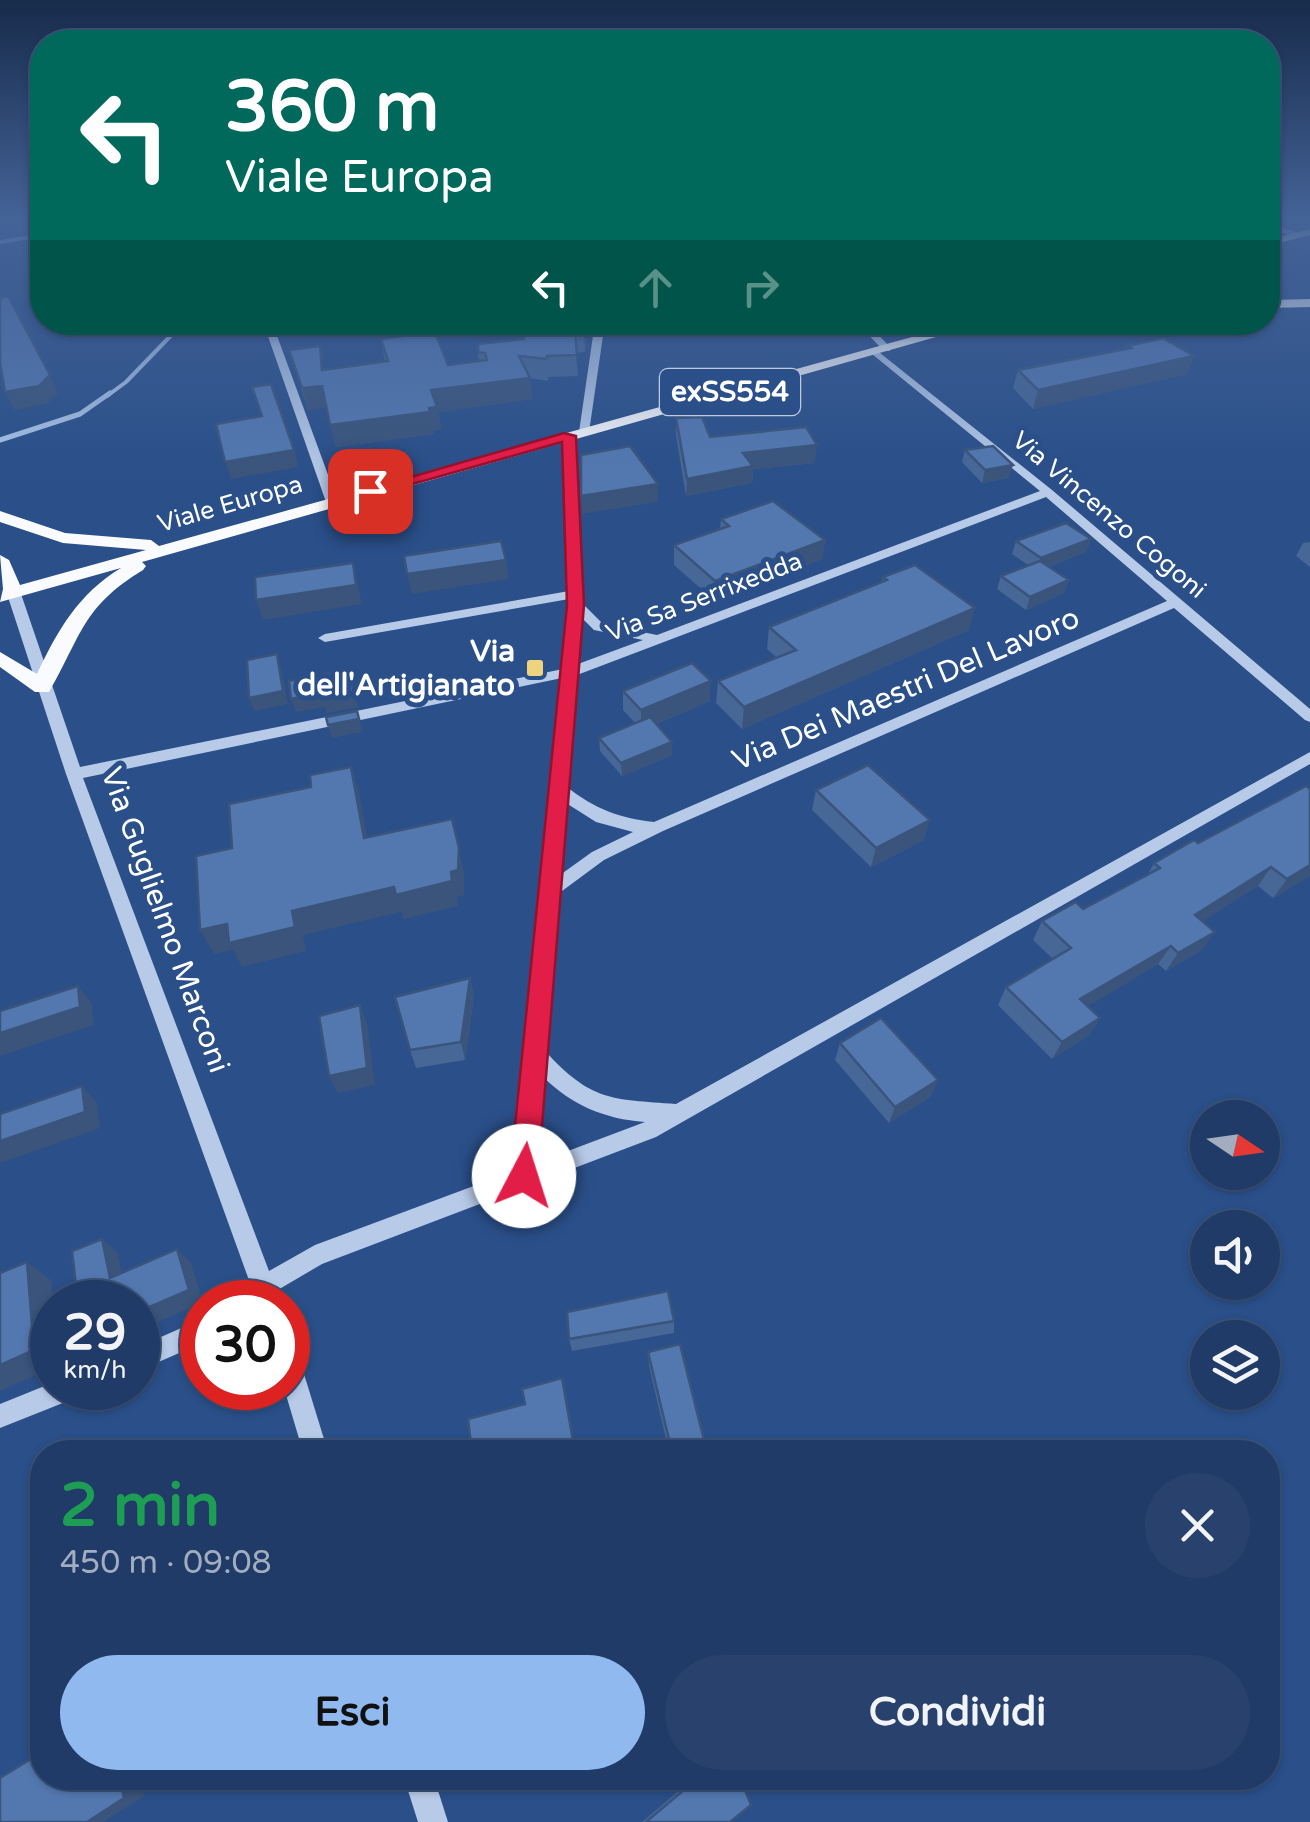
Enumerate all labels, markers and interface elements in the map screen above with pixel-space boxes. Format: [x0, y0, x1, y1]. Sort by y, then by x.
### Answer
text: 360 m [225, 66, 439, 150]
icon: left [60, 70, 190, 200]
text: Viale Europa [225, 151, 494, 205]
icon: left [523, 260, 578, 315]
icon: ahead [628, 260, 683, 315]
icon: right [733, 260, 788, 315]
road number: exSS554 [660, 369, 800, 415]
street label: Via Vincenzo Cogoni [1006, 425, 1212, 605]
pin [328, 449, 413, 534]
icon: arrive [343, 464, 398, 519]
street label: Viale Europa [154, 469, 306, 539]
street label: Via Sa Serrixedda [602, 546, 806, 648]
street label: Via Dei Maestri Del Lavoro [727, 599, 1085, 779]
place label: Via dell'Artigianato [297, 633, 515, 704]
marker: Via dell'Artigianato [524, 657, 546, 679]
street label: Via Guglielmo Marconi [93, 762, 237, 1078]
north arrow [1190, 1100, 1280, 1190]
map controls [1190, 1100, 1280, 1410]
position arrow [472, 1124, 576, 1228]
button: sound [1190, 1210, 1280, 1300]
speed limit sign: 30 [180, 1280, 310, 1410]
text: 29 [64, 1303, 126, 1363]
button: layers [1190, 1320, 1280, 1410]
text: km/h [64, 1355, 126, 1385]
text: 2 min [60, 1470, 220, 1542]
button: close [1145, 1473, 1250, 1578]
text: 450 m · 09:08 [60, 1544, 272, 1582]
button: Esci [60, 1655, 645, 1770]
button: Condividi [665, 1655, 1250, 1770]

